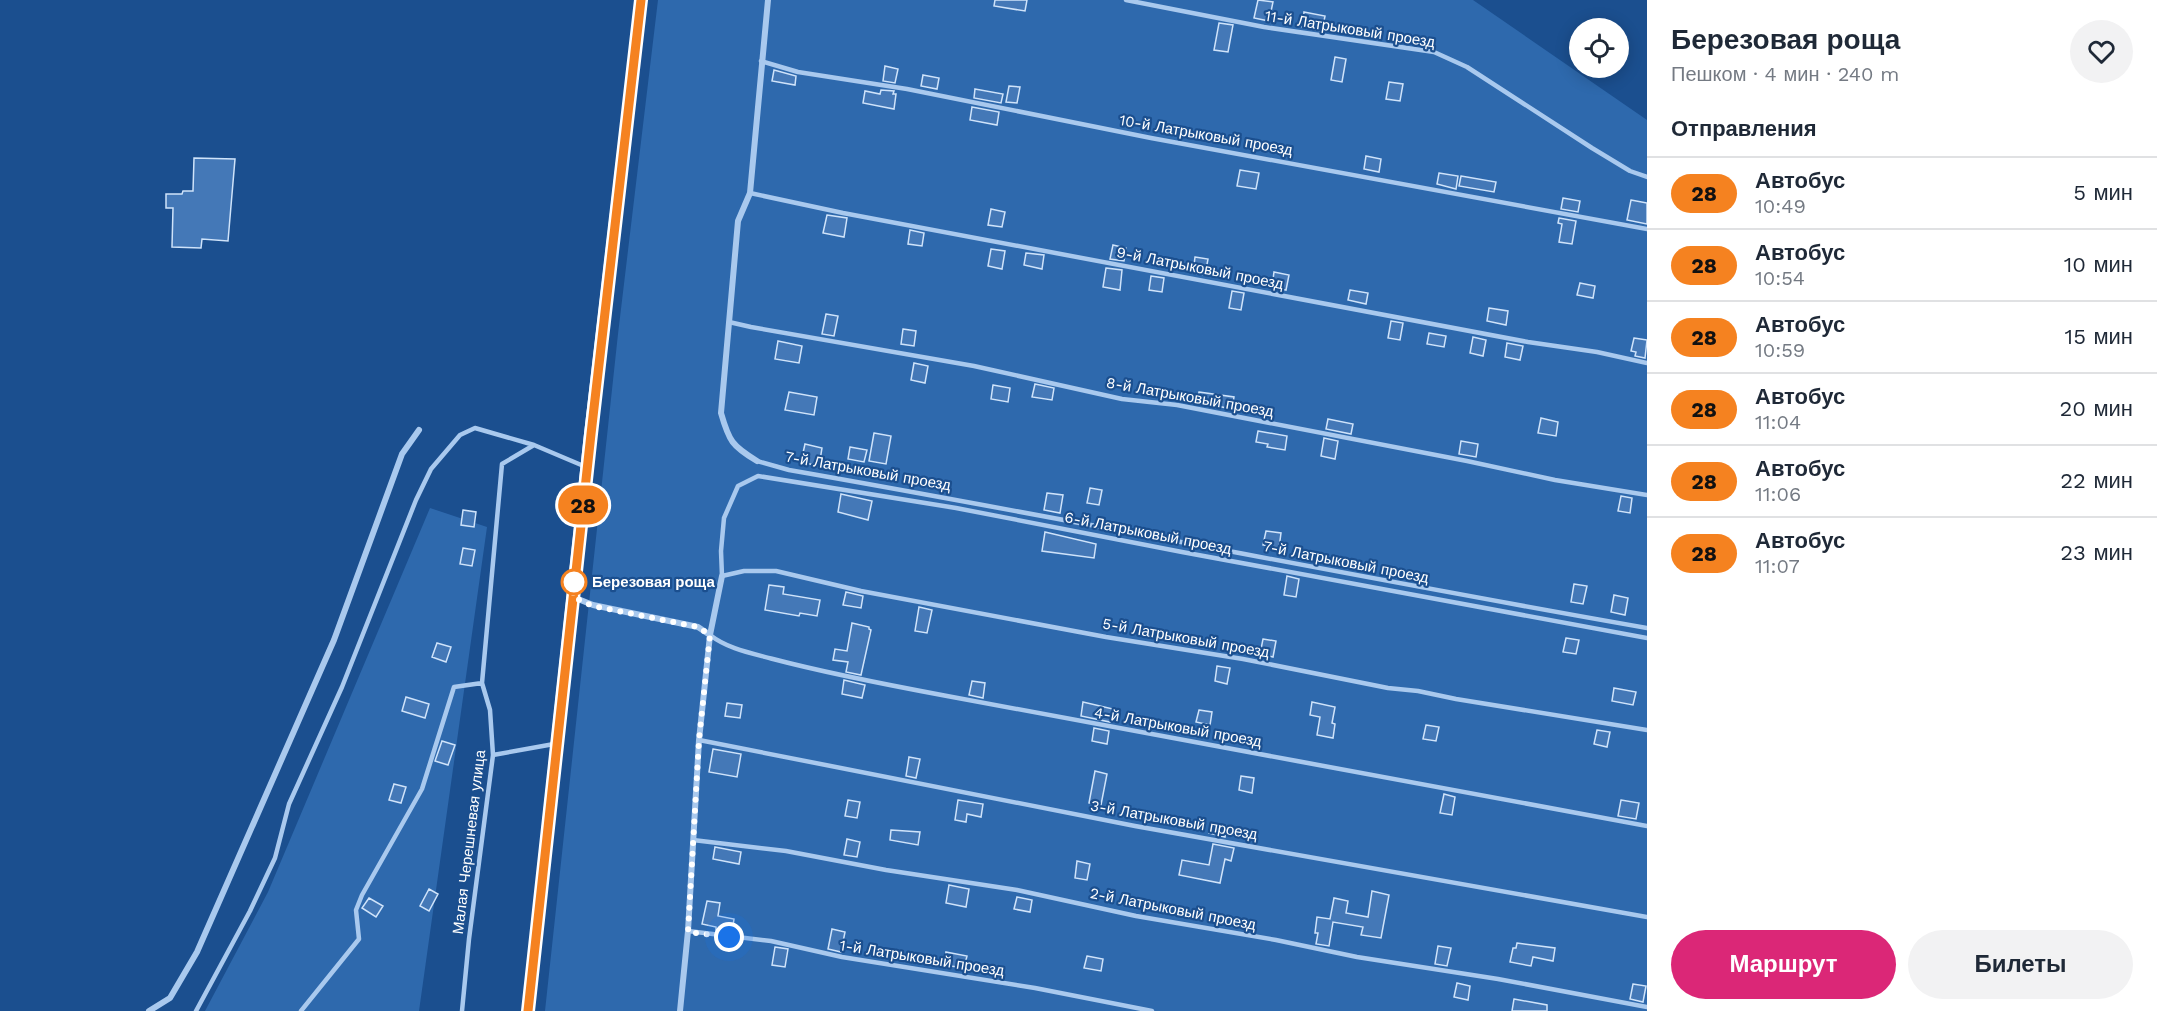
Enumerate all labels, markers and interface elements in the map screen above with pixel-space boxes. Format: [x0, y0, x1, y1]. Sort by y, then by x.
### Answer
street label: 11-й Латрыковый проезд [1264, 7, 1437, 51]
map controls [1569, 18, 1629, 78]
button: locate [1569, 18, 1629, 78]
button: heart [2070, 20, 2133, 83]
text: Березовая роща [1671, 23, 1900, 56]
text: Пешком · 4 мин · 240 m [1671, 62, 1899, 86]
street label: 10-й Латрыковый проезд [1118, 111, 1294, 159]
text: Отправления [1671, 116, 1817, 141]
text: Автобус [1755, 168, 1845, 193]
text: 5 мин [2073, 180, 2133, 205]
text: 28 [1691, 181, 1717, 206]
text: 10:49 [1755, 194, 1806, 218]
text: Автобус [1755, 240, 1845, 265]
street label: 9-й Латрыковый проезд [1115, 243, 1285, 293]
text: 10 мин [2064, 252, 2133, 277]
text: 28 [1691, 253, 1717, 278]
text: 10:54 [1755, 266, 1805, 290]
text: Автобус [1755, 312, 1845, 337]
text: 15 мин [2065, 324, 2133, 349]
text: 28 [1691, 325, 1717, 350]
text: 10:59 [1755, 338, 1805, 362]
street label: 8-й Латрыковый проезд [1105, 373, 1275, 421]
text: Автобус [1755, 384, 1845, 409]
text: 20 мин [2059, 396, 2133, 421]
text: 28 [1691, 397, 1717, 422]
text: 11:04 [1755, 410, 1801, 434]
street label: 7-й Латрыковый проезд [784, 448, 953, 494]
text: Автобус [1755, 456, 1845, 481]
text: 22 мин [2060, 468, 2133, 493]
text: 28 [1691, 469, 1717, 494]
text: 11:06 [1755, 482, 1801, 506]
line badge: 28 [556, 486, 610, 524]
text: 28 [570, 493, 596, 518]
street label: 6-й Латрыковый проезд [1063, 508, 1233, 558]
text: Автобус [1755, 528, 1845, 553]
street label: 7-й Латрыковый проезд [1262, 537, 1430, 587]
text: 23 мин [2060, 540, 2133, 565]
text: 28 [1691, 541, 1717, 566]
text: 11:07 [1755, 554, 1800, 578]
marker: Березовая роща [561, 569, 587, 595]
place label: Березовая роща [592, 573, 715, 591]
street label: 5-й Латрыковый проезд [1101, 614, 1271, 662]
street label: 4-й Латрыковый проезд [1093, 703, 1263, 751]
street label: Малая Черешневая улица [449, 748, 489, 935]
street label: 3-й Латрыковый проезд [1089, 796, 1259, 844]
street label: 2-й Латрыковый проезд [1088, 884, 1258, 934]
your location [714, 922, 744, 952]
button: Маршрут [1671, 930, 1896, 999]
button: Билеты [1908, 930, 2133, 999]
street label: 1-й Латрыковый проезд [838, 936, 1006, 980]

